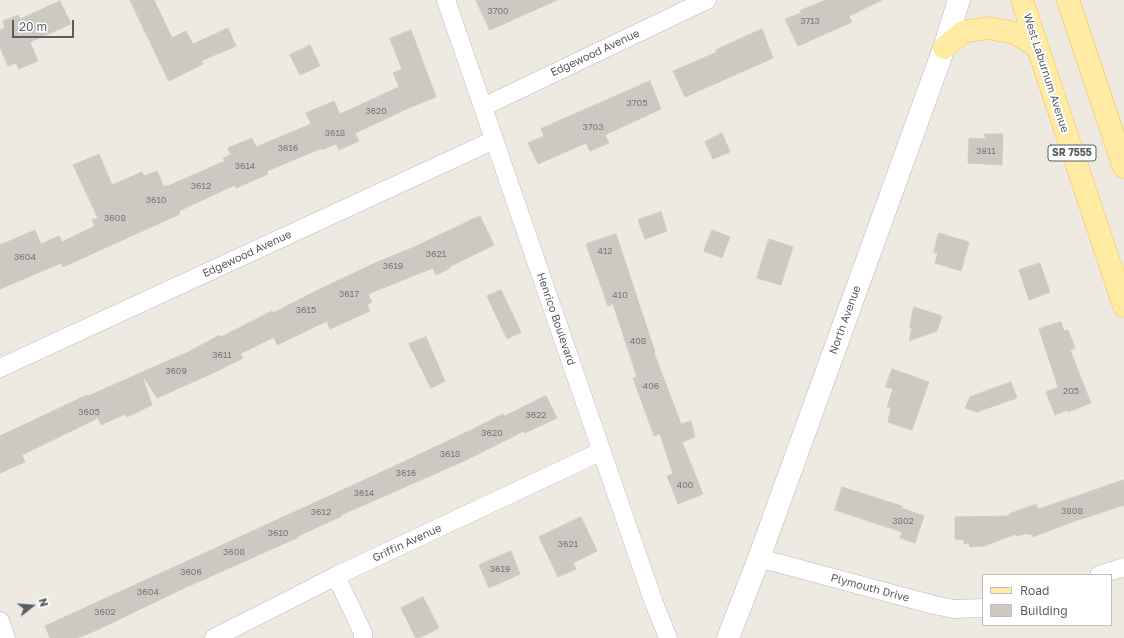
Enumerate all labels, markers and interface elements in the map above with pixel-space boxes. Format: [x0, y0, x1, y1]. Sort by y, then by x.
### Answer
house number: 3700 [487, 6, 509, 16]
scale bar [14, 12, 76, 38]
street label: West Laburnum Avenue [1020, 12, 1072, 134]
house number: 3713 [800, 16, 820, 26]
text: 20 m [19, 19, 47, 34]
street label: Edgewood Avenue [548, 27, 642, 79]
house number: 3705 [627, 98, 647, 108]
house number: 3620 [365, 106, 387, 116]
house number: 3703 [583, 122, 603, 132]
house number: 3618 [325, 128, 345, 138]
house number: 3616 [278, 143, 298, 153]
road number: SR 7555 [1048, 145, 1096, 161]
house number: 3911 [976, 146, 996, 156]
house number: 3614 [235, 161, 255, 171]
house number: 3612 [191, 181, 211, 191]
house number: 3610 [146, 195, 166, 205]
house number: 3608 [104, 213, 126, 223]
street label: Edgewood Avenue [200, 228, 294, 280]
house number: 412 [597, 246, 613, 256]
house number: 3621 [426, 249, 446, 259]
house number: 3604 [14, 252, 36, 262]
house number: 3619 [383, 261, 403, 271]
street label: Henrico Boulevard [534, 271, 578, 367]
street label: North Avenue [826, 284, 864, 356]
house number: 3617 [339, 289, 359, 299]
house number: 410 [612, 290, 628, 300]
house number: 3615 [296, 305, 316, 315]
house number: 408 [630, 336, 646, 346]
house number: 3611 [212, 350, 232, 360]
house number: 3609 [165, 366, 187, 376]
house number: 406 [643, 381, 659, 391]
house number: 205 [1063, 386, 1079, 396]
house number: 3605 [78, 407, 100, 417]
house number: 3622 [525, 410, 547, 420]
house number: 3620 [481, 428, 503, 438]
house number: 3618 [440, 449, 460, 459]
house number: 3616 [396, 468, 416, 478]
house number: 400 [677, 480, 693, 490]
house number: 3614 [354, 488, 374, 498]
house number: 3808 [1061, 506, 1083, 516]
house number: 3612 [311, 507, 331, 517]
house number: 3802 [892, 516, 914, 526]
street label: Griffin Avenue [370, 521, 444, 565]
house number: 3610 [268, 528, 288, 538]
house number: 3621 [558, 539, 578, 549]
house number: 3608 [223, 547, 245, 557]
house number: 3619 [490, 564, 510, 574]
house number: 3606 [180, 567, 202, 577]
street label: Plymouth Drive [829, 571, 911, 605]
legend [982, 574, 1112, 626]
text: Road [1020, 583, 1049, 598]
north arrow [12, 586, 52, 626]
house number: 3604 [137, 587, 159, 597]
text: N [37, 596, 51, 608]
text: Building [1020, 603, 1068, 618]
house number: 3602 [94, 607, 116, 617]

